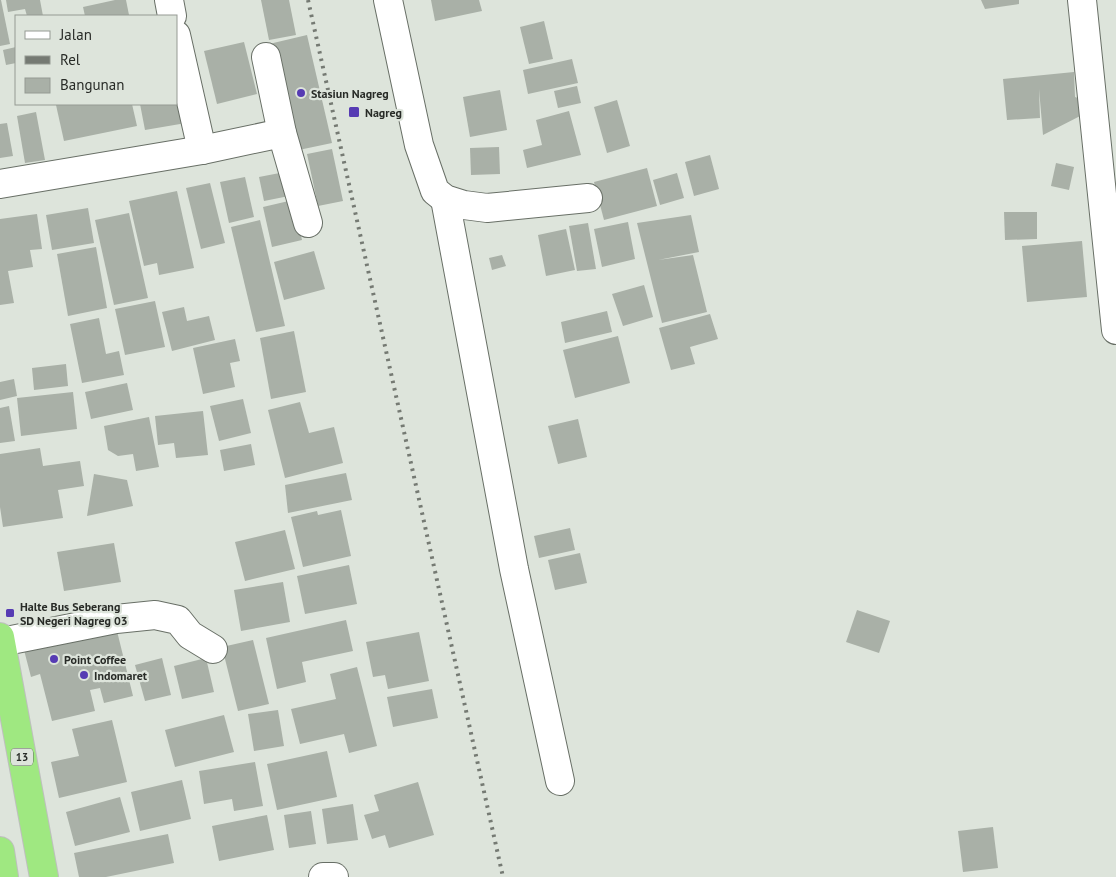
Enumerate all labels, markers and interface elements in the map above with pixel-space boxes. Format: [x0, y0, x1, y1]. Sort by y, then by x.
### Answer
legend [15, 15, 178, 105]
text: Jalan [59, 25, 92, 44]
text: Rel [60, 50, 81, 69]
text: Bangunan [60, 75, 124, 94]
place label: Stasiun Nagreg [311, 86, 389, 101]
marker: Stasiun Nagreg [295, 87, 307, 99]
marker: Nagreg [347, 105, 361, 119]
place label: Nagreg [365, 105, 402, 120]
place label: Halte Bus Seberang SD Negeri Nagreg 03 [20, 599, 128, 628]
marker: Halte Bus Seberang SD Negeri Nagreg 03 [4, 607, 16, 619]
place label: Point Coffee [64, 652, 126, 667]
marker: Point Coffee [48, 653, 60, 665]
place label: Indomaret [94, 668, 148, 683]
marker: Indomaret [78, 669, 90, 681]
road number: 13 [11, 749, 33, 766]

